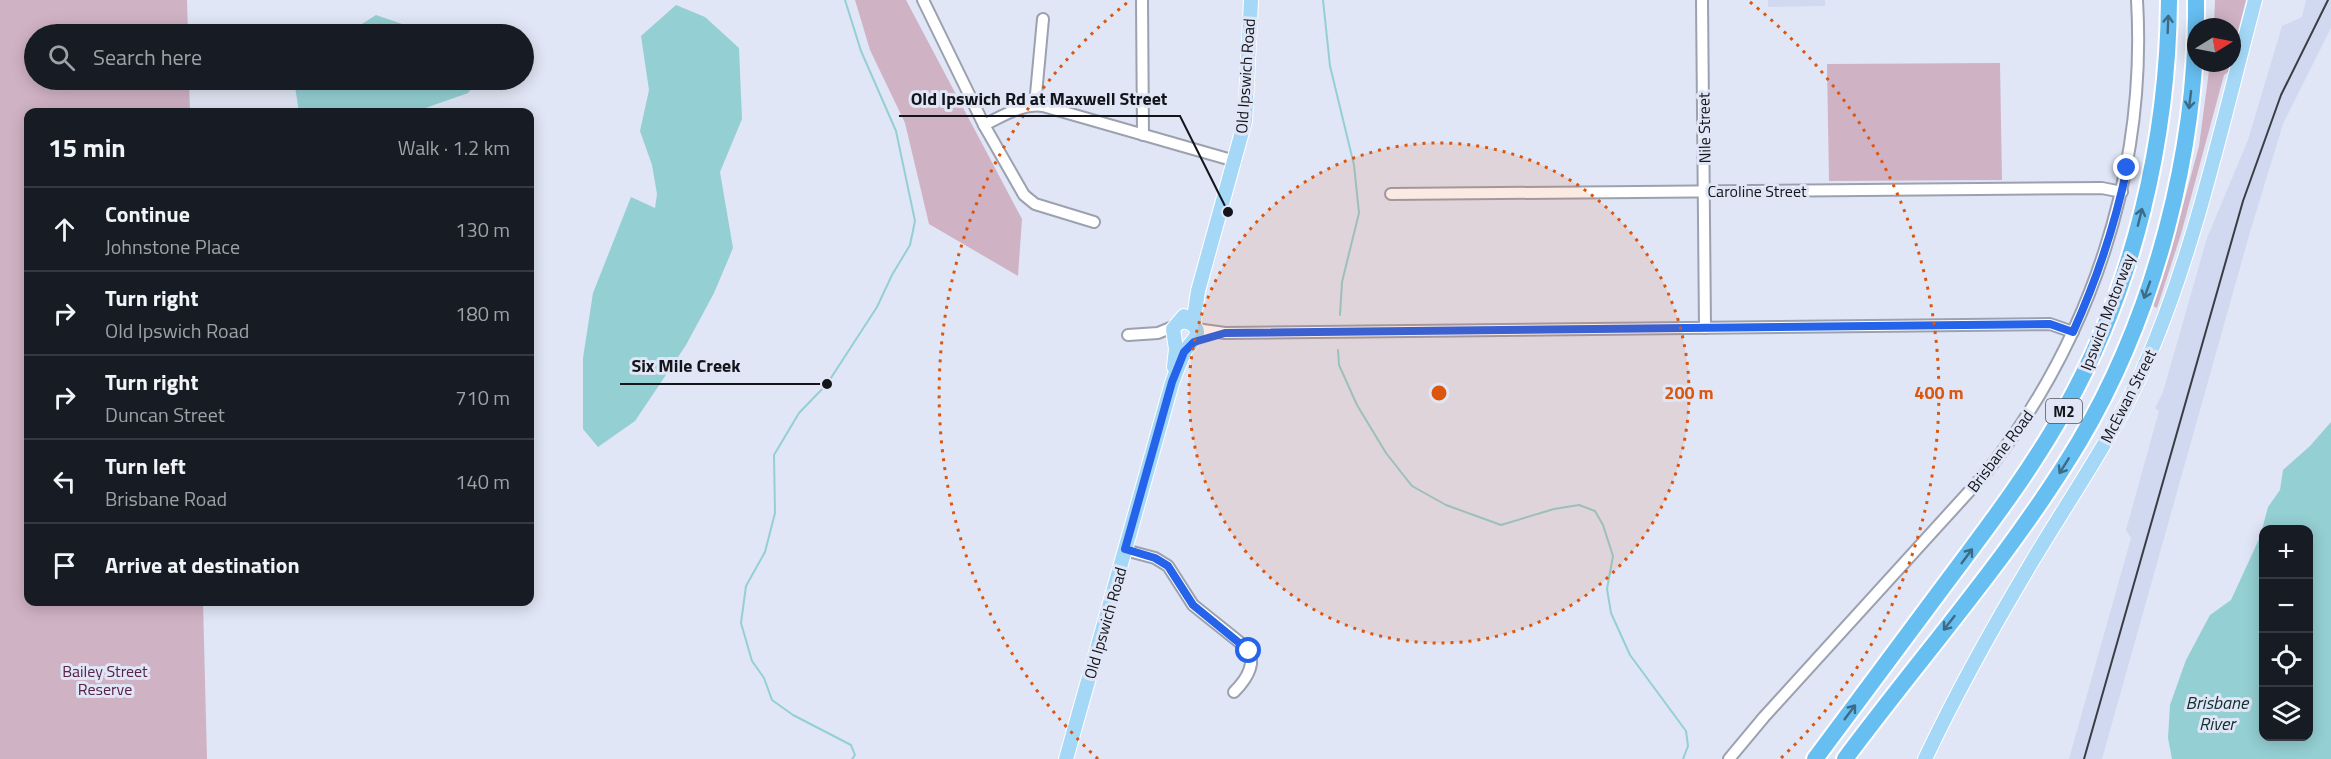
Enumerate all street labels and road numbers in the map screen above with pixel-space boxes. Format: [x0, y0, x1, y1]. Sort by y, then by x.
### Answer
street label: Old Ipswich Road [1229, 18, 1261, 134]
street label: Nile Street [1691, 92, 1717, 164]
street label: Caroline Street [1707, 179, 1807, 203]
street label: Ipswich Motorway [2074, 250, 2140, 374]
street label: McEwan Street [2094, 345, 2162, 447]
road number: M2 [2046, 399, 2082, 423]
street label: Brisbane Road [1961, 405, 2039, 497]
street label: Old Ipswich Road [1078, 564, 1132, 682]

